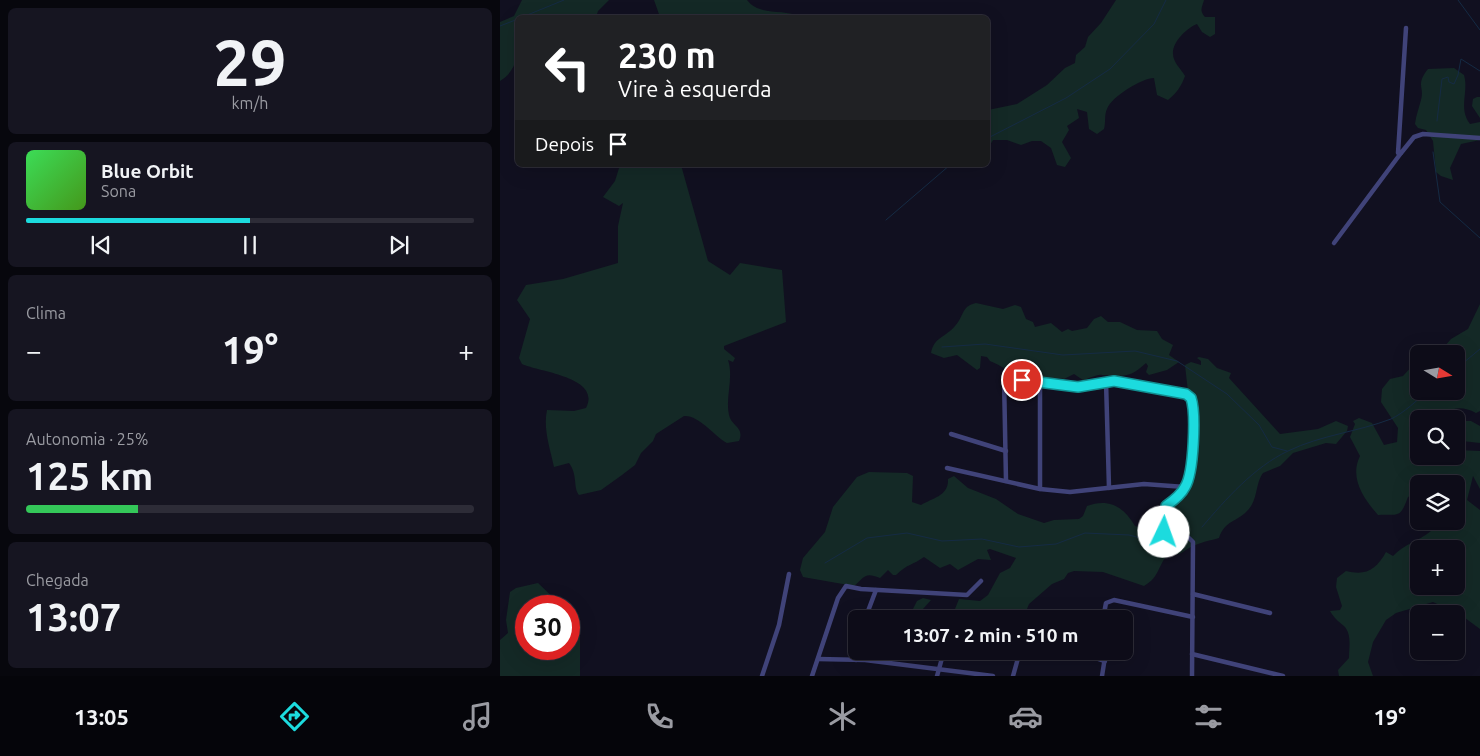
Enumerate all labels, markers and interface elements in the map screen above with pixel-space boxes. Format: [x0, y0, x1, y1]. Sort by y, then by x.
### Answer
text: 29 [213, 25, 287, 98]
icon: left [535, 35, 600, 100]
text: 230 m [618, 35, 716, 75]
text: Vire à esquerda [618, 76, 772, 101]
text: km/h [232, 94, 268, 112]
icon: arrive [604, 130, 632, 158]
text: Depois [535, 133, 594, 155]
text: Blue Orbit [101, 160, 194, 182]
text: Sona [101, 182, 136, 200]
icon: previous [87, 231, 115, 259]
icon: pause [236, 231, 264, 259]
icon: next [385, 231, 413, 259]
text: Clima [26, 304, 66, 322]
text: 19° [222, 329, 278, 371]
text: − [26, 335, 42, 366]
text: + [458, 335, 474, 366]
north arrow [1410, 345, 1465, 400]
map controls [1410, 345, 1465, 660]
pin [1001, 359, 1043, 401]
icon: arrive [1008, 366, 1036, 394]
button: search [1410, 410, 1465, 465]
text: Autonomia · 25% [26, 430, 148, 448]
text: 125 km [26, 455, 153, 497]
button: layers [1410, 475, 1465, 530]
position arrow [1137, 505, 1189, 557]
button: + [1410, 540, 1465, 595]
text: Chegada [26, 571, 89, 589]
speed limit sign: 30 [515, 595, 580, 660]
text: 13:07 [26, 596, 121, 638]
button: − [1410, 605, 1465, 660]
text: 13:07 · 2 min · 510 m [903, 624, 1078, 646]
icon: directions [277, 699, 312, 734]
icon: music [460, 699, 495, 734]
icon: phone [642, 699, 677, 734]
icon: climate [825, 699, 860, 734]
icon: car [1008, 699, 1043, 734]
icon: filters [1191, 699, 1226, 734]
text: 13:05 [74, 704, 129, 729]
text: 19° [1373, 704, 1406, 729]

